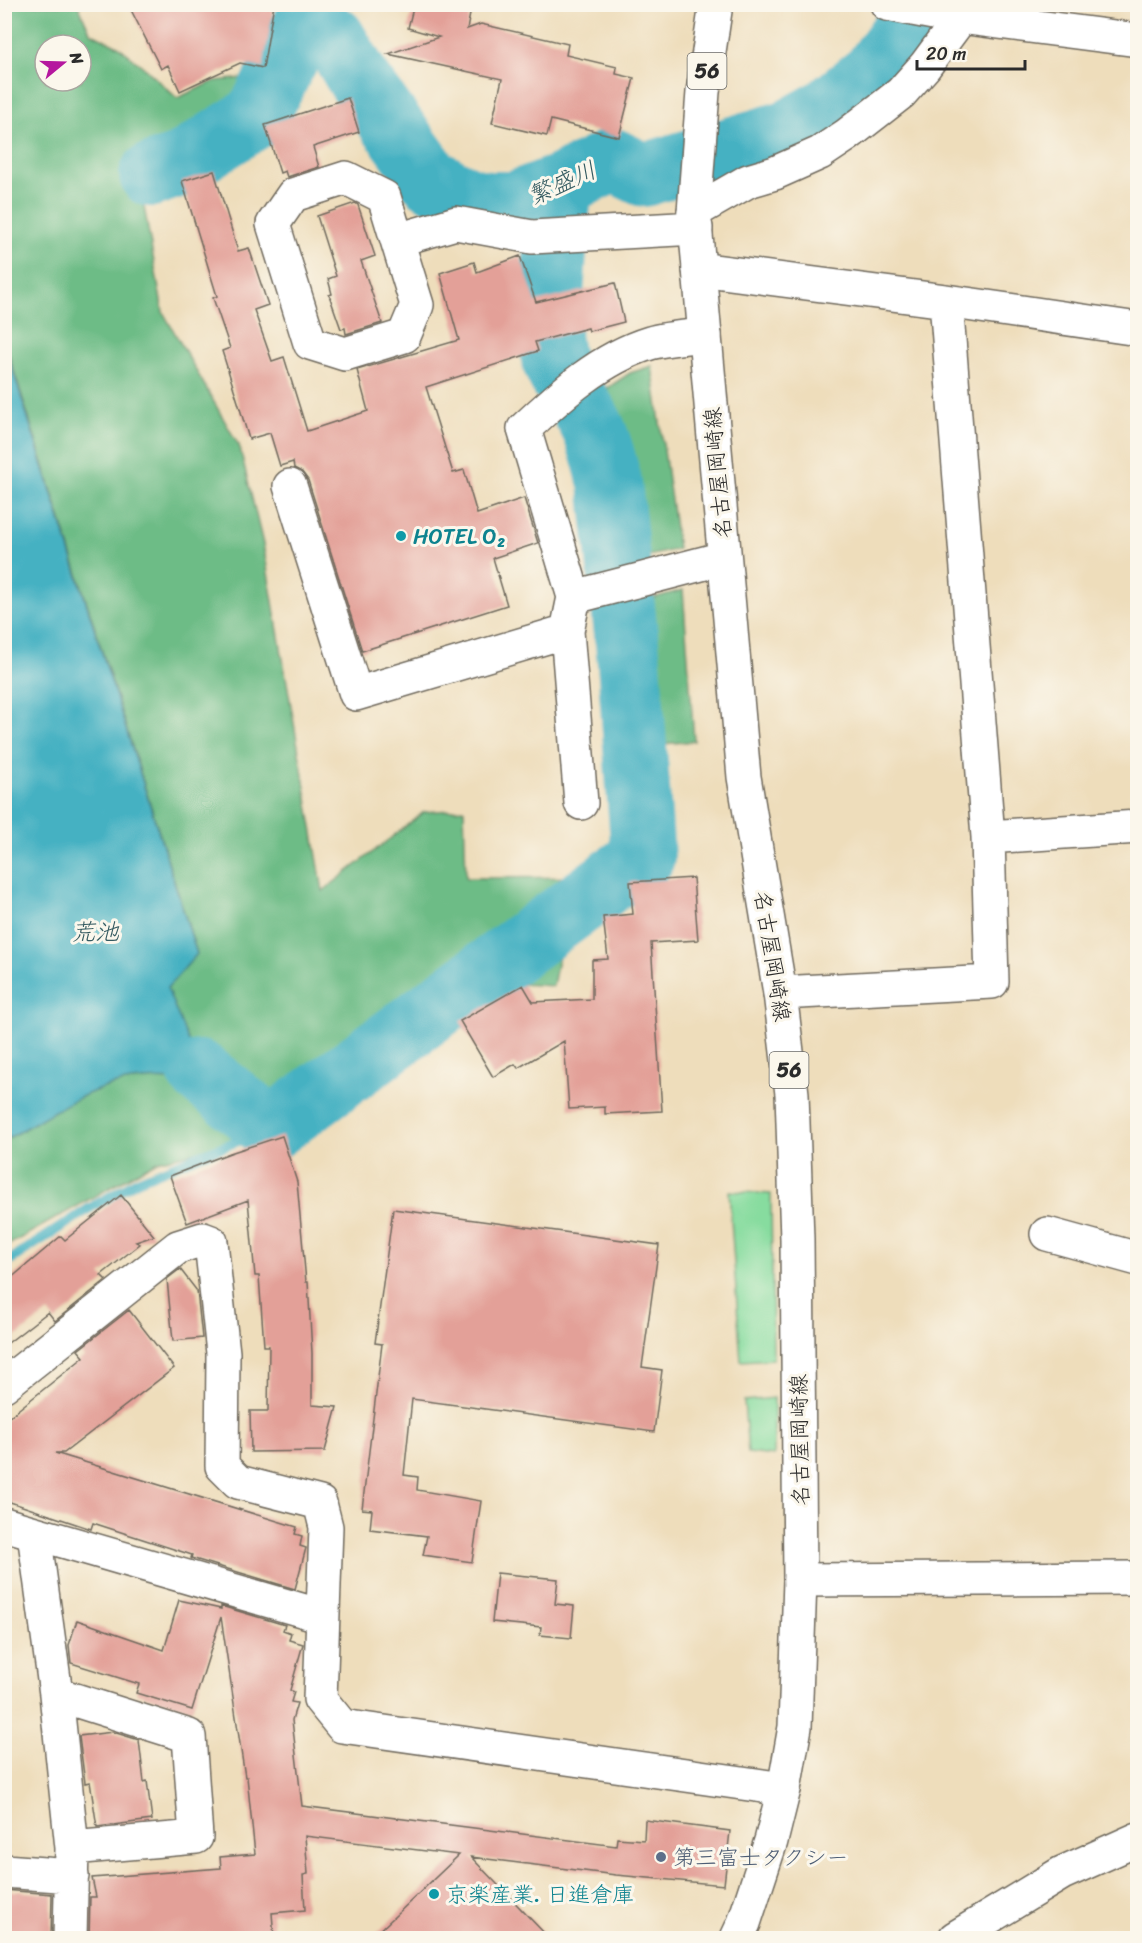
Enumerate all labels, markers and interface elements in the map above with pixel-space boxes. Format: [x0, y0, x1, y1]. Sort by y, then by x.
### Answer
north arrow [33, 33, 93, 93]
scale bar [917, 33, 1025, 71]
text: 20 m [926, 38, 966, 70]
text: N [61, 47, 93, 69]
road number: 56 [688, 53, 726, 89]
water label: 繁盛川 [521, 149, 603, 217]
street label: 名古屋岡崎線 [692, 406, 743, 540]
place label: HOTEL O₂ [413, 517, 506, 556]
marker: HOTEL O₂ [394, 529, 408, 543]
street label: 名古屋岡崎線 [743, 888, 802, 1024]
water label: 荒池 [71, 911, 120, 953]
road number: 56 [770, 1052, 808, 1088]
street label: 名古屋岡崎線 [779, 1374, 820, 1506]
place label: 第三富士タクシー [673, 1838, 849, 1877]
marker: 第三富士タクシー [654, 1850, 668, 1864]
place label: 京楽産業. 日進倉庫 [446, 1875, 634, 1914]
marker: 京楽産業. 日進倉庫 [427, 1887, 441, 1901]

